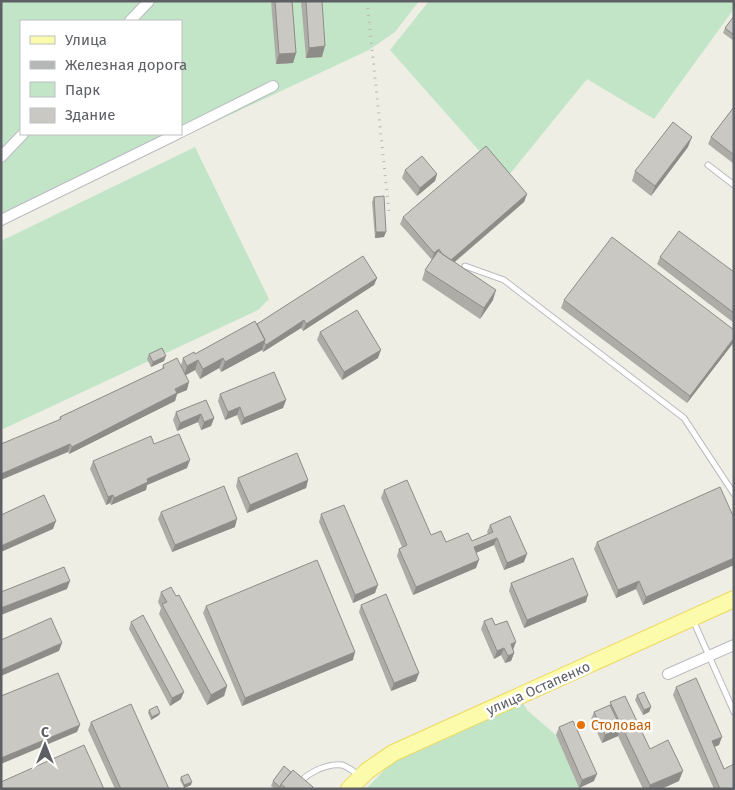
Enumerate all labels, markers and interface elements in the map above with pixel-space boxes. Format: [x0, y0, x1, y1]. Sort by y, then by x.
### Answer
legend [20, 20, 182, 135]
text: Улица [65, 31, 107, 49]
text: Железная дорога [65, 56, 187, 74]
text: Парк [65, 81, 100, 99]
text: Здание [65, 106, 115, 124]
street label: улица Остапенко [484, 658, 593, 719]
place label: Столовая [591, 717, 651, 734]
marker: Столовая [575, 719, 587, 731]
north arrow [20, 720, 70, 770]
text: С [41, 724, 49, 741]

